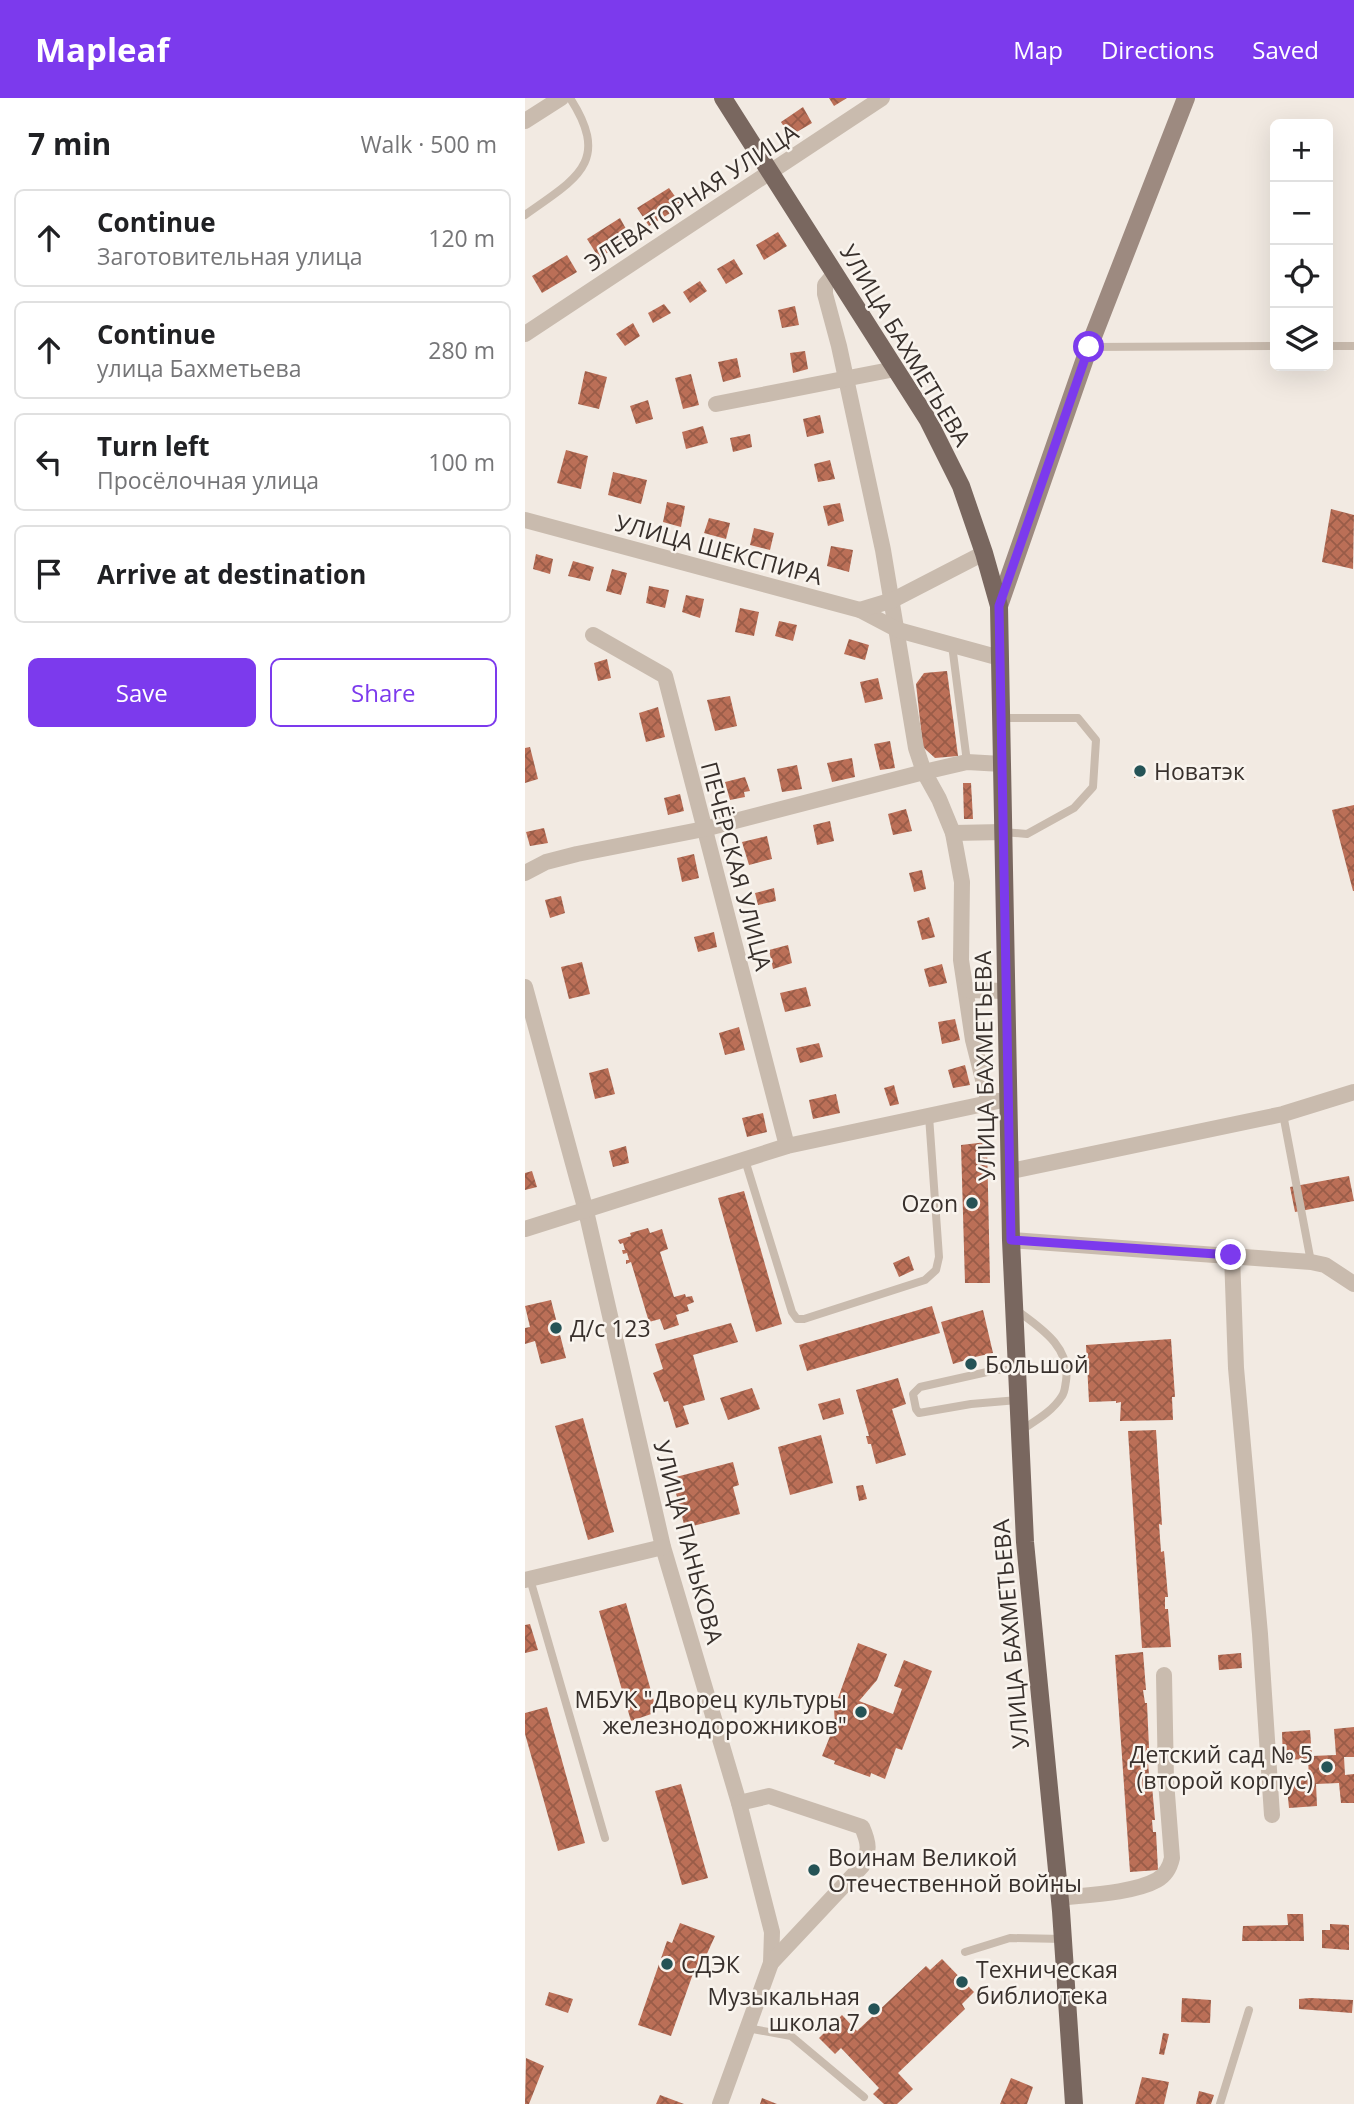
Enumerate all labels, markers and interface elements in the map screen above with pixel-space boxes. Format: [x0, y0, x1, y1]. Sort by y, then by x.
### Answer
text: Mapleaf [35, 27, 169, 72]
text: Map [1013, 33, 1063, 66]
text: Directions [1101, 33, 1214, 66]
text: Saved [1252, 33, 1319, 66]
street label: ЭЛЕВАТОРНАЯ УЛИЦА [578, 116, 804, 278]
map controls [1270, 119, 1333, 371]
button: + [1270, 119, 1333, 182]
text: 7 min [28, 123, 111, 164]
text: Walk · 500 m [360, 128, 497, 160]
button: − [1270, 182, 1333, 245]
text: Continue [97, 204, 216, 240]
icon: ahead [30, 219, 68, 257]
text: 120 m [428, 222, 495, 254]
street label: УЛИЦА БАХМЕТЬЕВА [833, 238, 979, 452]
text: Заготовительная улица [97, 240, 362, 272]
button: locate [1270, 245, 1333, 308]
button: layers [1270, 308, 1333, 371]
text: Continue [97, 316, 216, 352]
icon: ahead [30, 331, 68, 369]
route start [1073, 331, 1104, 362]
text: 280 m [428, 334, 495, 366]
text: улица Бахметьева [97, 352, 301, 384]
text: Turn left [97, 428, 209, 464]
icon: left [30, 443, 68, 481]
text: 100 m [428, 446, 495, 478]
text: Просёлочная улица [97, 464, 319, 496]
street label: УЛИЦА ШЕКСПИРА [612, 506, 826, 592]
icon: arrive [30, 555, 68, 593]
text: Arrive at destination [97, 556, 366, 592]
button: Save [28, 658, 256, 727]
button: Share [270, 658, 497, 727]
place label: Новатэк [1154, 755, 1245, 787]
street label: ПЕЧЁРСКАЯ УЛИЦА [694, 758, 780, 974]
marker: Новатэк [1132, 763, 1148, 779]
street label: УЛИЦА БАХМЕТЬЕВА [966, 950, 1002, 1181]
place label: Ozon [901, 1187, 958, 1219]
marker: Ozon [964, 1195, 980, 1211]
route end [1215, 1239, 1246, 1270]
place label: Д/с 123 [570, 1312, 651, 1344]
marker: Д/с 123 [548, 1320, 564, 1336]
place label: Большой [985, 1348, 1089, 1380]
marker: Большой [963, 1356, 979, 1372]
street label: УЛИЦА ПАНЬКОВА [646, 1437, 732, 1648]
street label: УЛИЦА БАХМЕТЬЕВА [984, 1518, 1036, 1750]
place label: МБУК "Дворец культуры железнодорожников" [575, 1683, 847, 1741]
marker: МБУК "Дворец культуры железнодорожников" [853, 1704, 869, 1720]
place label: Детский сад № 5 (второй корпус) [1130, 1738, 1313, 1796]
marker: Детский сад № 5 (второй корпус) [1319, 1759, 1335, 1775]
place label: Воинам Великой Отечественной войны [828, 1841, 1082, 1899]
marker: Воинам Великой Отечественной войны [806, 1862, 822, 1878]
place label: СДЭК [681, 1948, 741, 1980]
place label: Техническая библиотека [976, 1953, 1118, 2011]
marker: СДЭК [659, 1956, 675, 1972]
marker: Техническая библиотека [954, 1974, 970, 1990]
place label: Музыкальная школа 7 [708, 1980, 860, 2038]
marker: Музыкальная школа 7 [866, 2001, 882, 2017]

